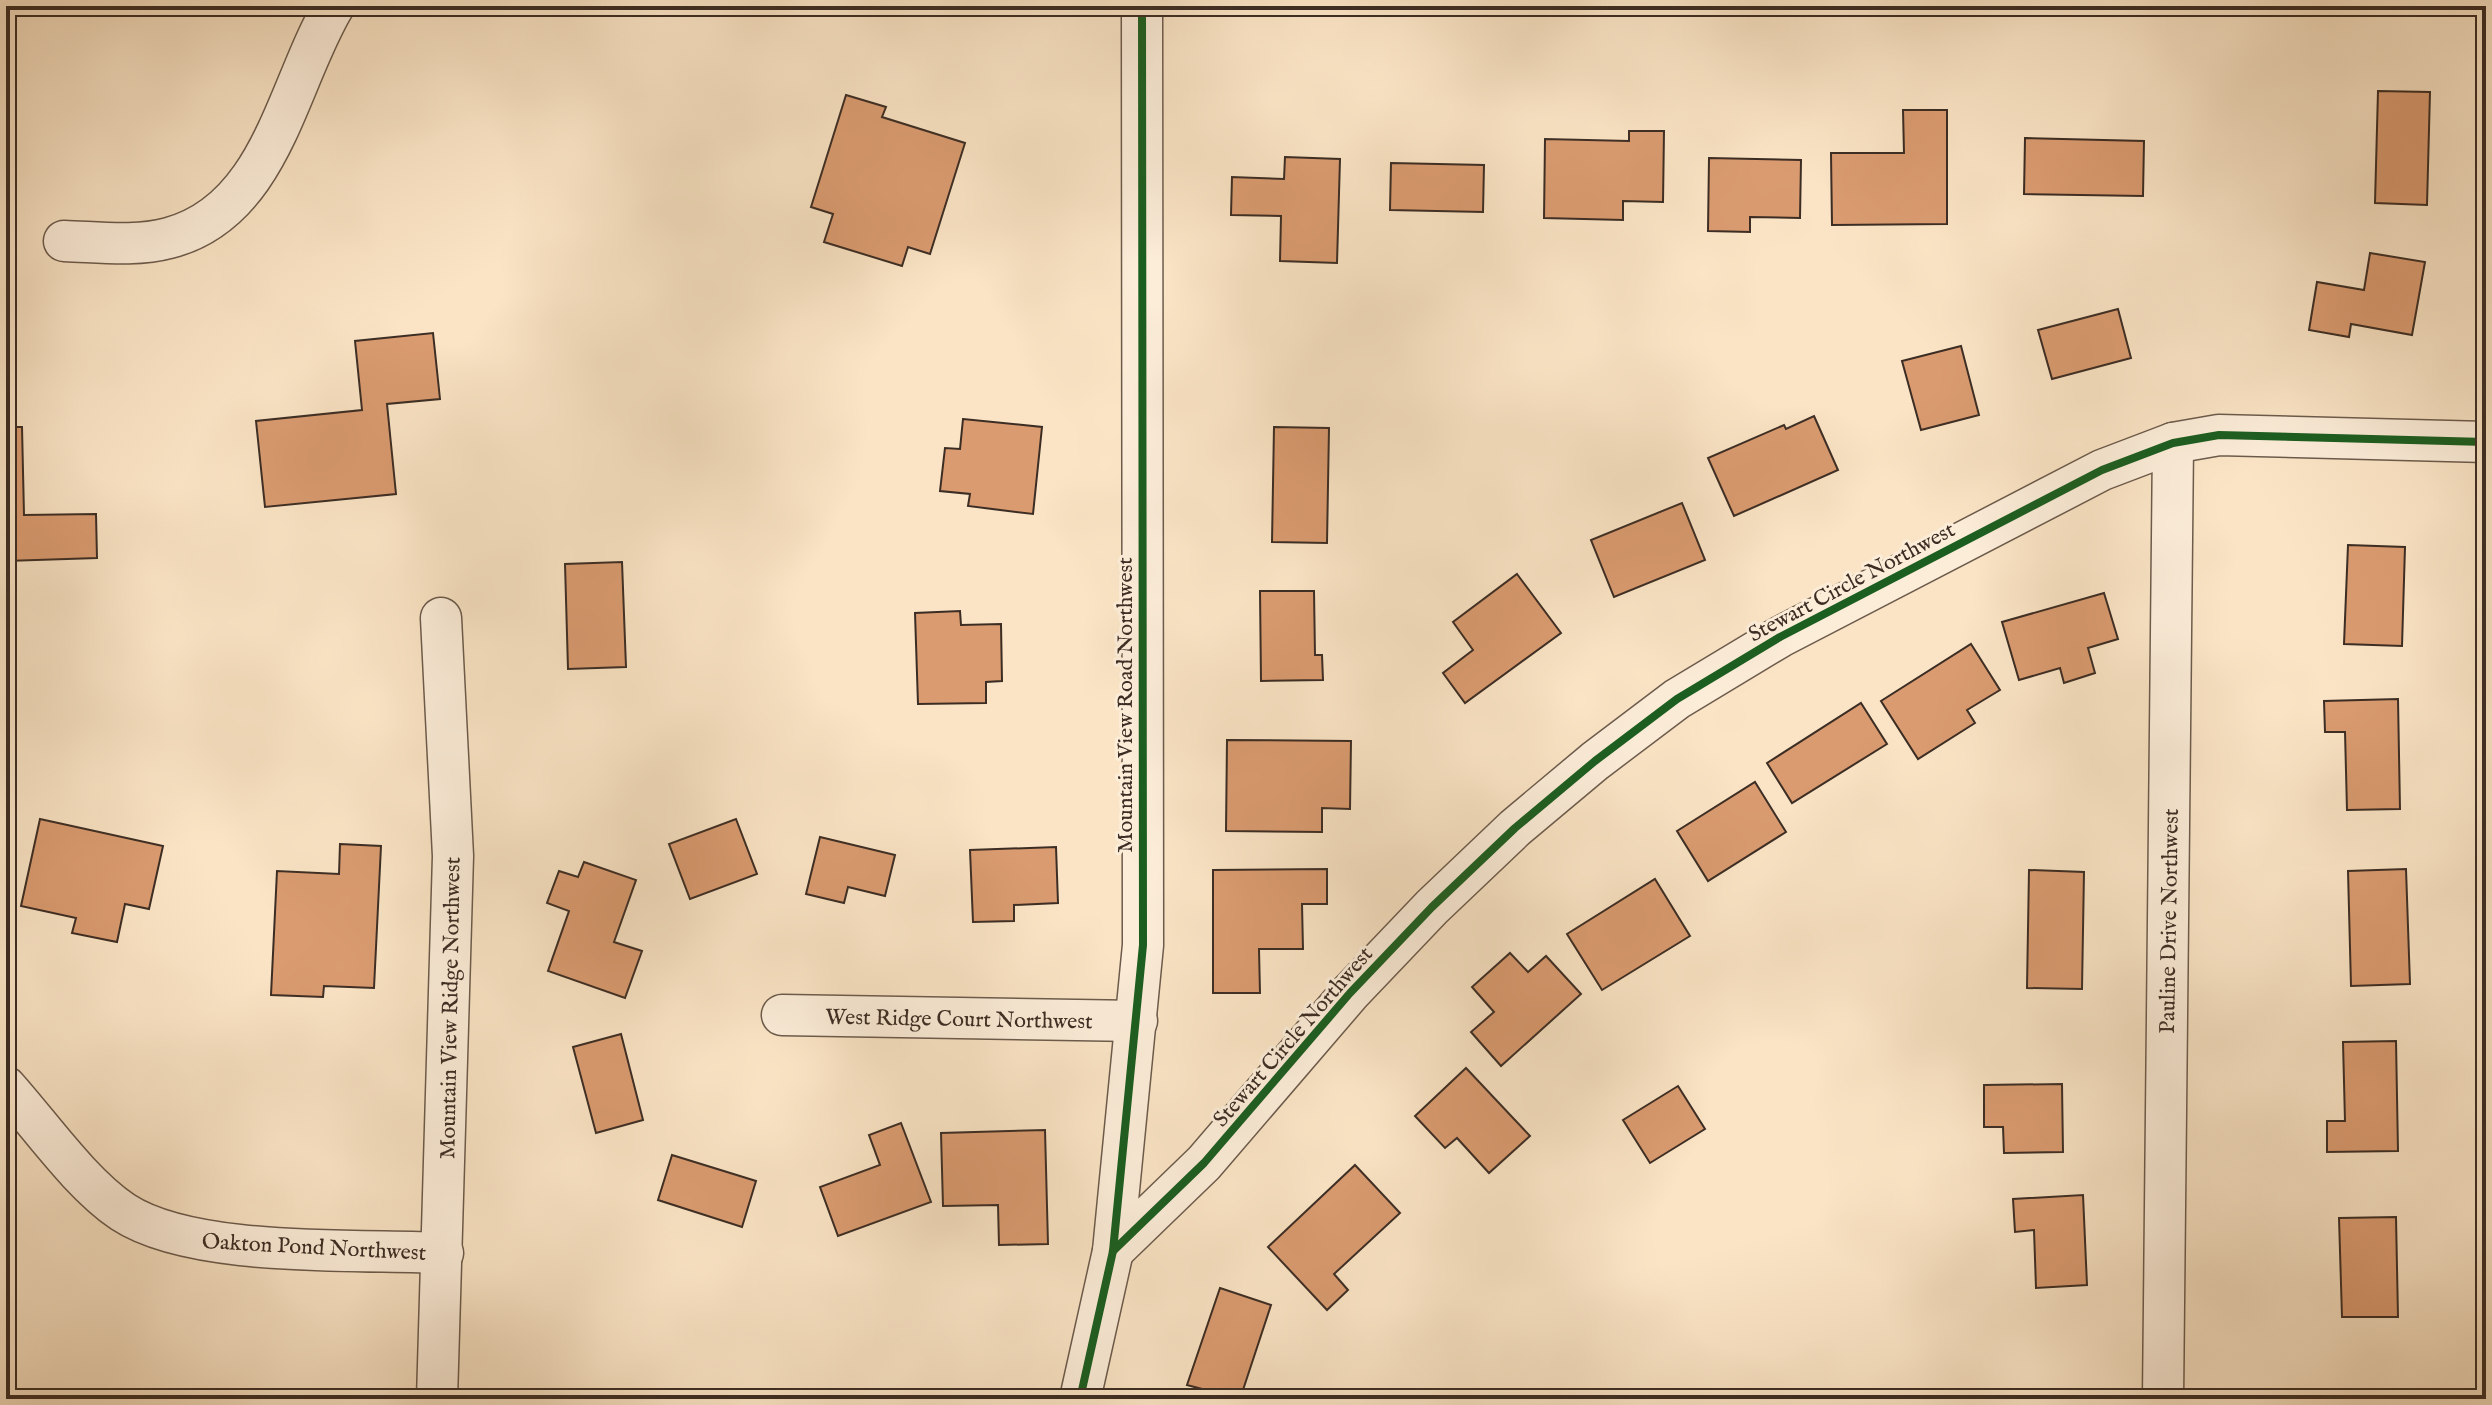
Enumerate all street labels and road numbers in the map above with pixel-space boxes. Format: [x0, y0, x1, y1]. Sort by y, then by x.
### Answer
street label: Stewart Circle Northwest [1744, 516, 1960, 649]
street label: Mountain View Road Northwest [1112, 557, 1140, 853]
street label: Pauline Drive Northwest [2154, 808, 2186, 1034]
street label: Mountain View Ridge Northwest [434, 856, 468, 1159]
street label: Stewart Circle Northwest [1207, 941, 1380, 1133]
street label: West Ridge Court Northwest [825, 1004, 1093, 1036]
street label: Oakton Pond Northwest [201, 1228, 427, 1268]

